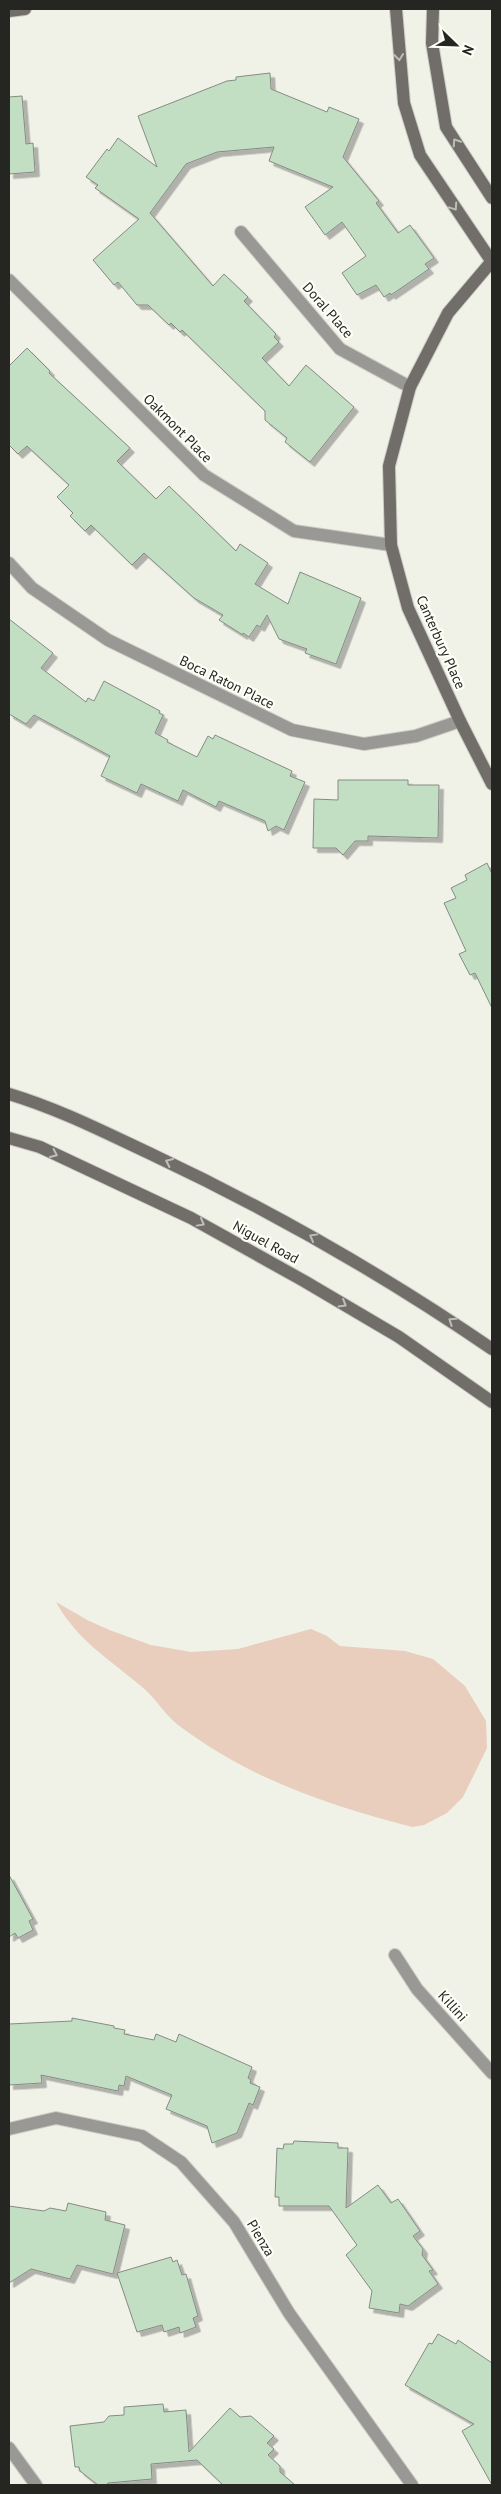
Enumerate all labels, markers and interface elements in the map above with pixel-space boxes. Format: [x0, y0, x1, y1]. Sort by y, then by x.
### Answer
north arrow [431, 20, 481, 70]
text: N [458, 42, 478, 58]
one-way arrow [393, 54, 404, 62]
one-way arrow [453, 139, 462, 148]
one-way arrow [448, 201, 458, 210]
street label: Doral Place [299, 278, 357, 342]
street label: Oakmont Place [140, 390, 216, 466]
street label: Canterbury Place [412, 592, 470, 692]
street label: Boca Raton Place [177, 651, 277, 713]
one-way arrow [49, 1148, 58, 1158]
one-way arrow [165, 1158, 174, 1169]
street label: Niguel Road [230, 1216, 302, 1268]
one-way arrow [196, 1217, 205, 1227]
one-way arrow [309, 1234, 318, 1244]
one-way arrow [337, 1297, 346, 1307]
one-way arrow [448, 1318, 458, 1327]
street label: Killini [434, 1987, 472, 2025]
street label: Pienza [243, 2216, 279, 2260]

